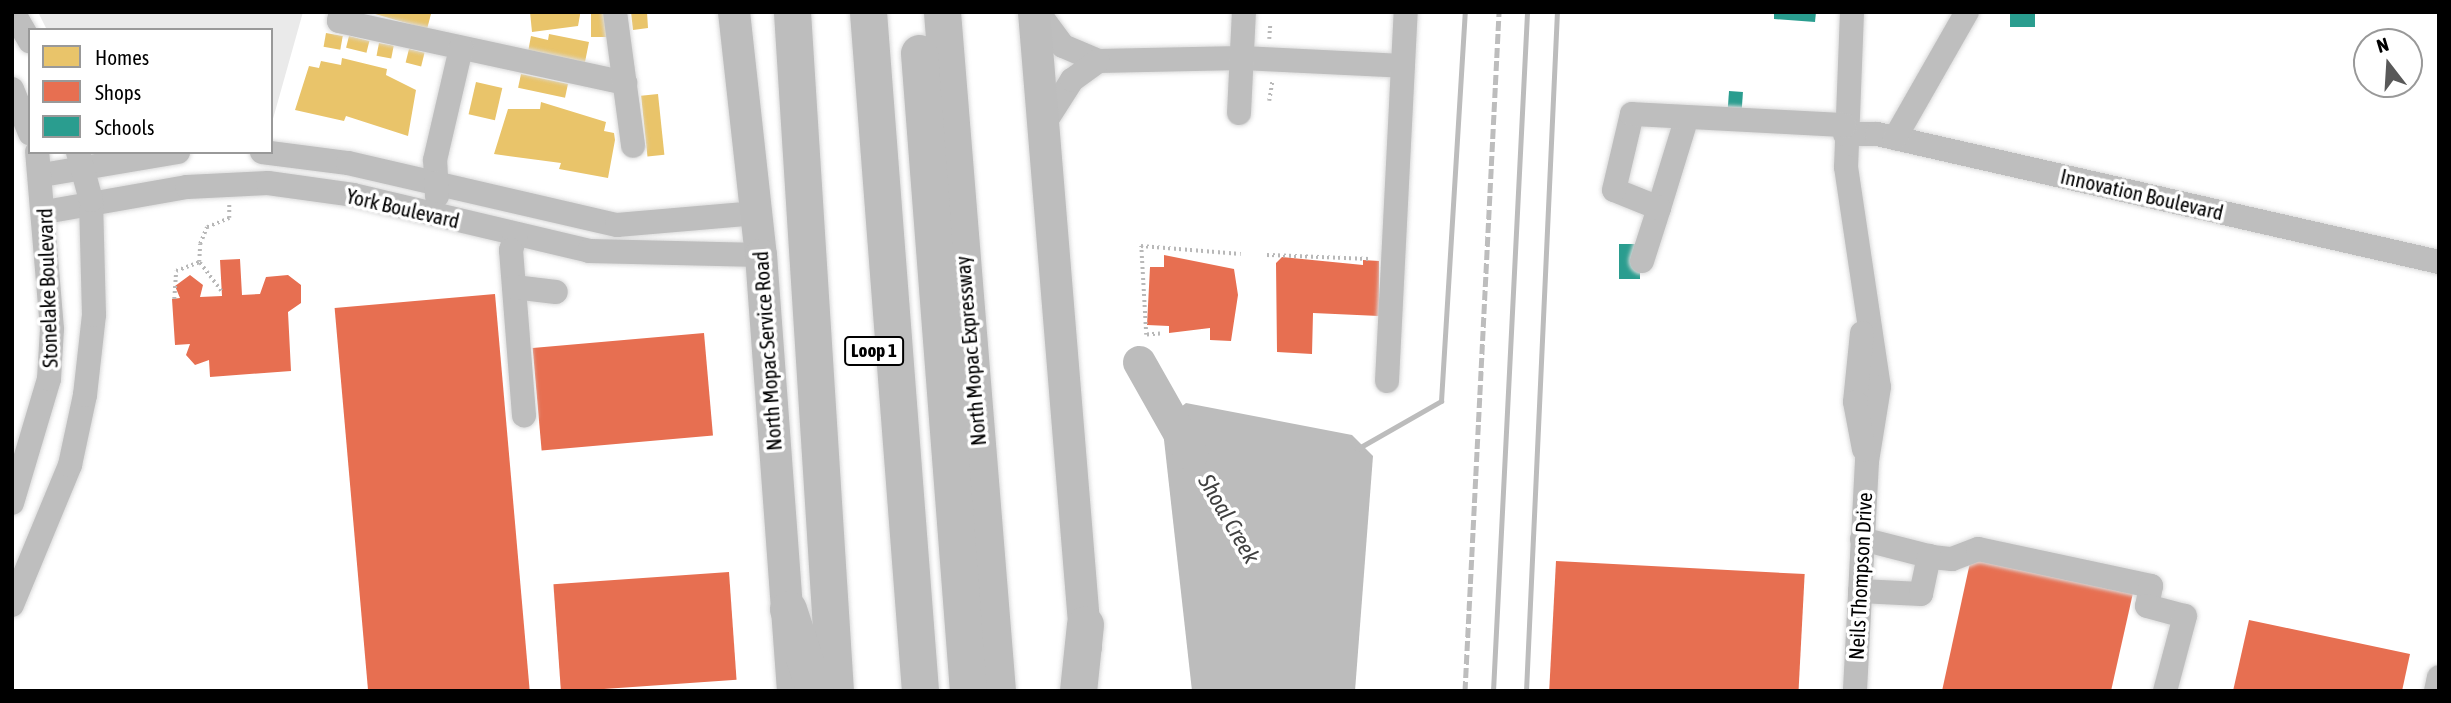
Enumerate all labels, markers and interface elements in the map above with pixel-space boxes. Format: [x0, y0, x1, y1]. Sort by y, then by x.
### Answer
legend [28, 28, 273, 154]
north arrow [2353, 28, 2423, 98]
text: N [2374, 33, 2391, 57]
text: Homes [95, 45, 149, 69]
text: Shops [95, 80, 141, 104]
text: Schools [95, 115, 155, 139]
street label: Innovation Boulevard [2058, 163, 2226, 225]
street label: York Boulevard [344, 183, 462, 233]
street label: Stonelake Boulevard [32, 208, 62, 368]
street label: North Mopac Service Road [747, 250, 787, 452]
street label: North Mopac Expressway [949, 255, 991, 447]
road number: Loop 1 [842, 336, 906, 366]
water label: Shoal Creek [1192, 469, 1266, 569]
street label: Neils Thompson Drive [1843, 492, 1877, 660]

